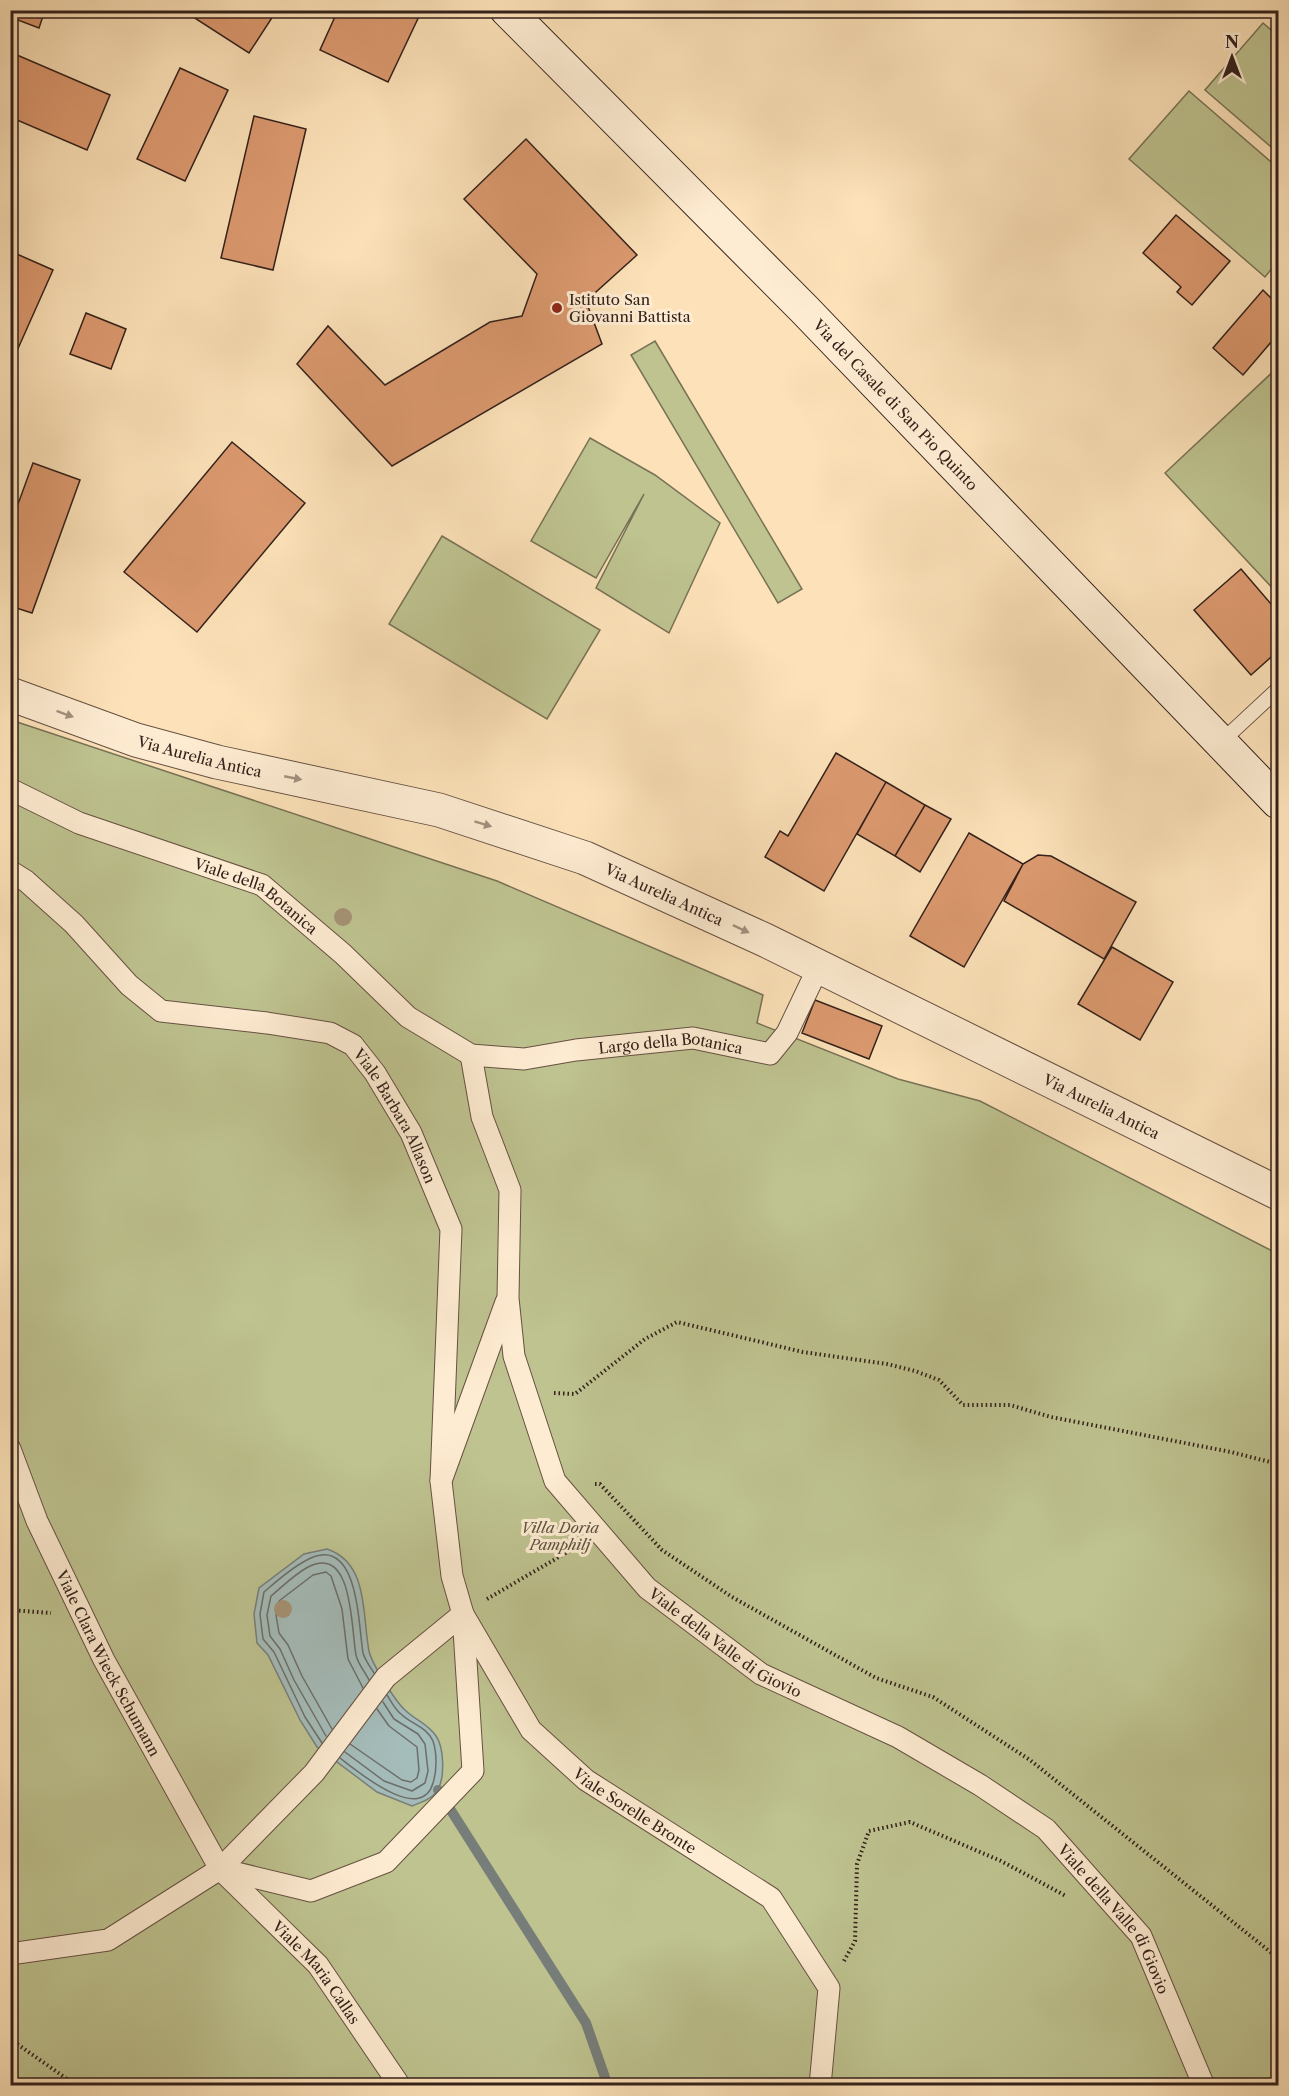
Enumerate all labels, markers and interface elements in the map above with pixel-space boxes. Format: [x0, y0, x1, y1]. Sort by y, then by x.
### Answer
north arrow [1202, 27, 1262, 87]
text: N [1225, 32, 1239, 52]
place label: Istituto San Giovanni Battista [569, 290, 691, 326]
marker: Istituto San Giovanni Battista [550, 301, 564, 315]
street label: Via del Casale di San Pio Quinto [809, 314, 982, 494]
one-way arrow [56, 710, 74, 720]
street label: Via Aurelia Antica [135, 731, 264, 781]
one-way arrow [284, 774, 303, 783]
one-way arrow [474, 820, 492, 829]
street label: Viale della Botanica [191, 853, 322, 938]
street label: Via Aurelia Antica [601, 859, 726, 929]
one-way arrow [732, 924, 749, 933]
street label: Largo della Botanica [597, 1028, 745, 1058]
street label: Viale Barbara Allason [349, 1044, 441, 1187]
street label: Via Aurelia Antica [1039, 1069, 1163, 1143]
park label: Villa Doria Pamphilj [521, 1518, 599, 1554]
street label: Viale Clara Wieck Schumann [52, 1566, 165, 1760]
street label: Viale della Valle di Giovio [644, 1583, 805, 1701]
street label: Viale Sorelle Bronte [569, 1763, 700, 1858]
street label: Viale della Valle di Giovio [1054, 1839, 1174, 1997]
street label: Viale Maria Callas [268, 1916, 365, 2027]

